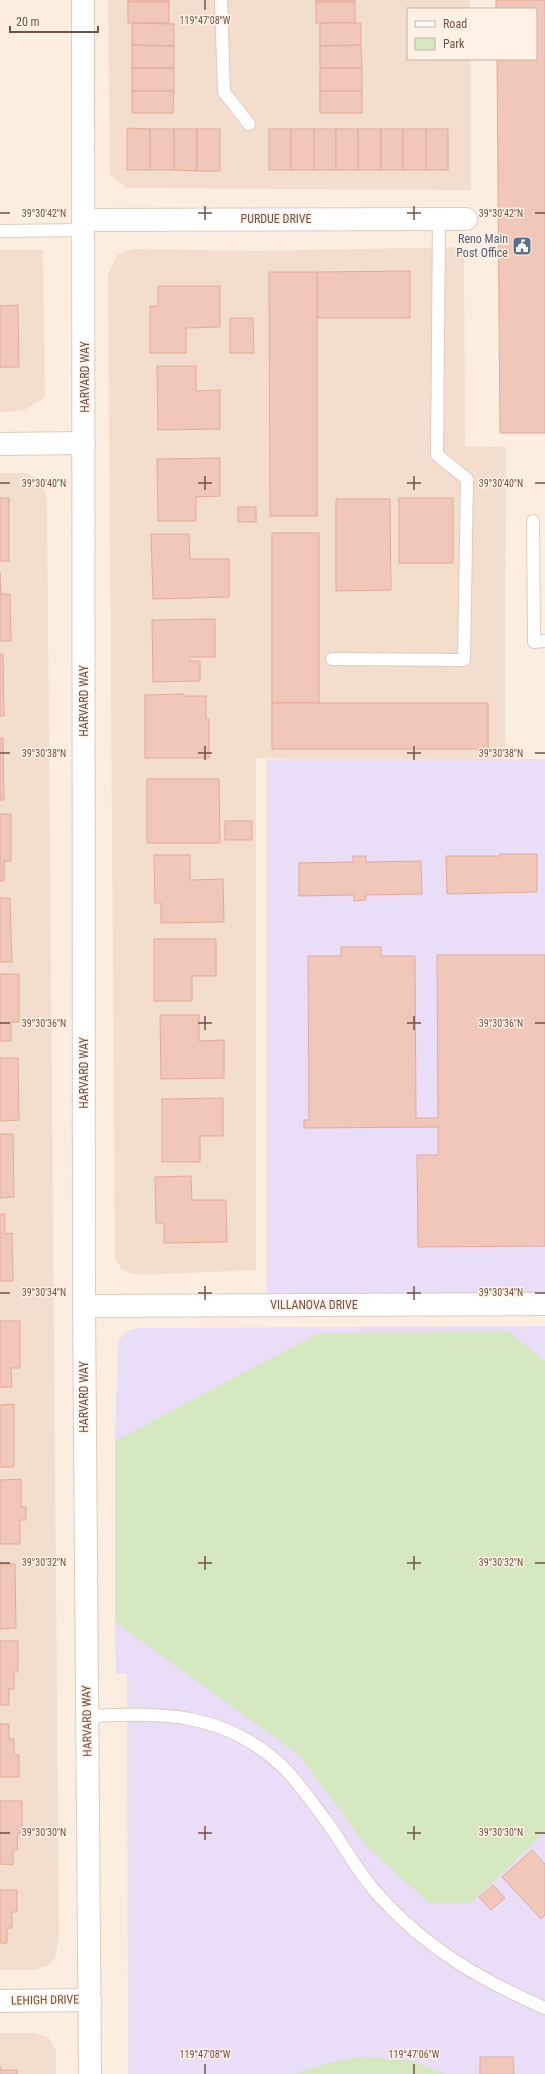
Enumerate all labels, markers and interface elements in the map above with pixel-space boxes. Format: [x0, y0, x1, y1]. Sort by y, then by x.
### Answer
scale bar [10, 8, 98, 34]
legend [407, 8, 537, 60]
text: 20 m [16, 15, 40, 29]
text: 119°47'08"W [180, 15, 231, 26]
text: Road [443, 17, 467, 31]
text: Park [443, 37, 465, 51]
text: 39°30'42"N [22, 208, 66, 219]
text: 39°30'42"N [479, 208, 523, 219]
street label: PURDUE DRIVE [241, 212, 312, 226]
place label: Reno Main Post Office [456, 232, 508, 260]
public building icon: Reno Main Post Office [511, 235, 533, 257]
street label: HARVARD WAY [78, 341, 92, 413]
text: 39°30'40"N [22, 478, 66, 489]
text: 39°30'40"N [479, 478, 523, 489]
street label: HARVARD WAY [77, 665, 91, 737]
text: 39°30'38"N [22, 748, 66, 759]
text: 39°30'38"N [479, 748, 523, 759]
text: 39°30'36"N [22, 1018, 66, 1029]
text: 39°30'36"N [479, 1018, 523, 1029]
street label: HARVARD WAY [77, 1037, 91, 1109]
text: 39°30'34"N [22, 1287, 66, 1298]
text: 39°30'34"N [479, 1287, 523, 1298]
street label: VILLANOVA DRIVE [270, 1298, 358, 1312]
street label: HARVARD WAY [77, 1361, 91, 1433]
text: 39°30'32"N [22, 1557, 66, 1568]
text: 39°30'32"N [479, 1557, 523, 1568]
street label: HARVARD WAY [79, 1684, 95, 1757]
text: 39°30'30"N [22, 1827, 66, 1838]
text: 39°30'30"N [479, 1827, 523, 1838]
street label: LEHIGH DRIVE [11, 1992, 79, 2008]
text: 119°47'08"W [180, 2049, 231, 2060]
text: 119°47'06"W [389, 2049, 440, 2060]

